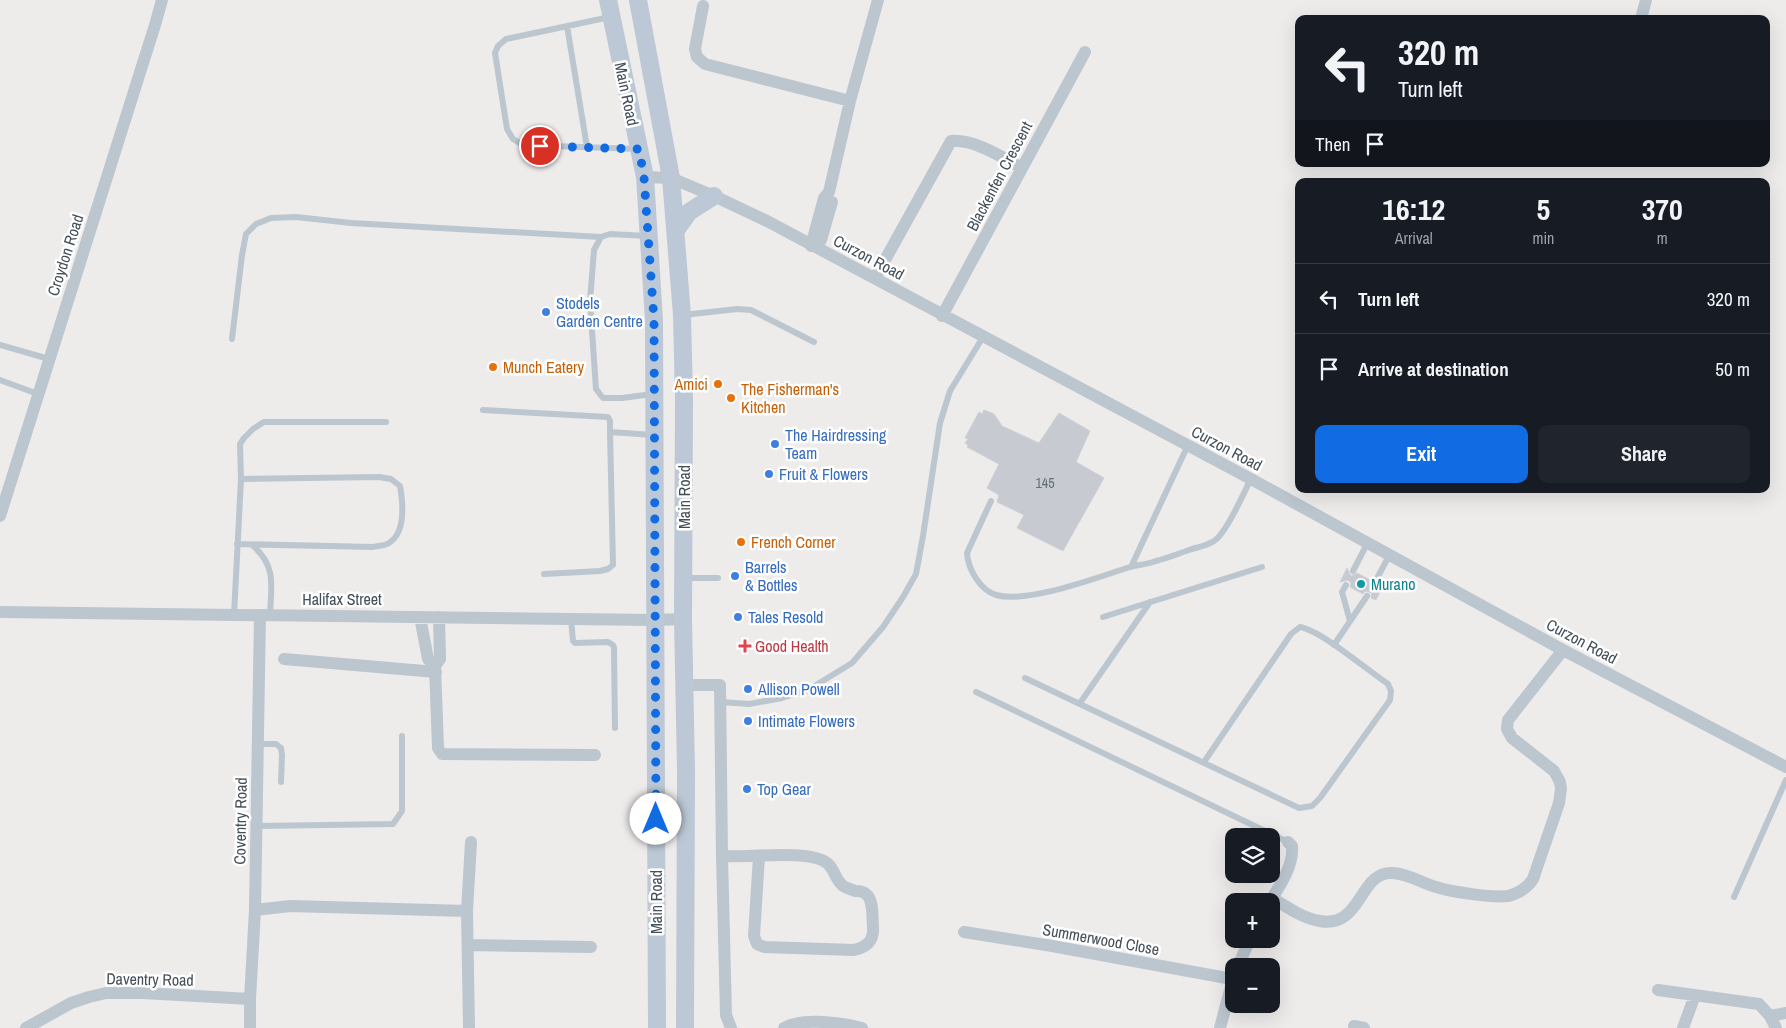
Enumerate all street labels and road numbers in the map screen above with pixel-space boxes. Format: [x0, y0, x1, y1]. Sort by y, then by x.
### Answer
street label: Main Road [610, 60, 644, 128]
street label: Blackenfen Crescent [961, 117, 1037, 235]
street label: Croydon Road [41, 211, 89, 299]
street label: Curzon Road [830, 229, 908, 285]
street label: Curzon Road [1188, 420, 1266, 476]
street label: Main Road [673, 465, 695, 529]
street label: Halifax Street [302, 588, 382, 610]
street label: Curzon Road [1543, 613, 1621, 669]
street label: Coventry Road [228, 777, 252, 865]
street label: Main Road [645, 870, 667, 934]
street label: Summerwood Close [1041, 918, 1161, 960]
street label: Daventry Road [106, 967, 194, 991]

